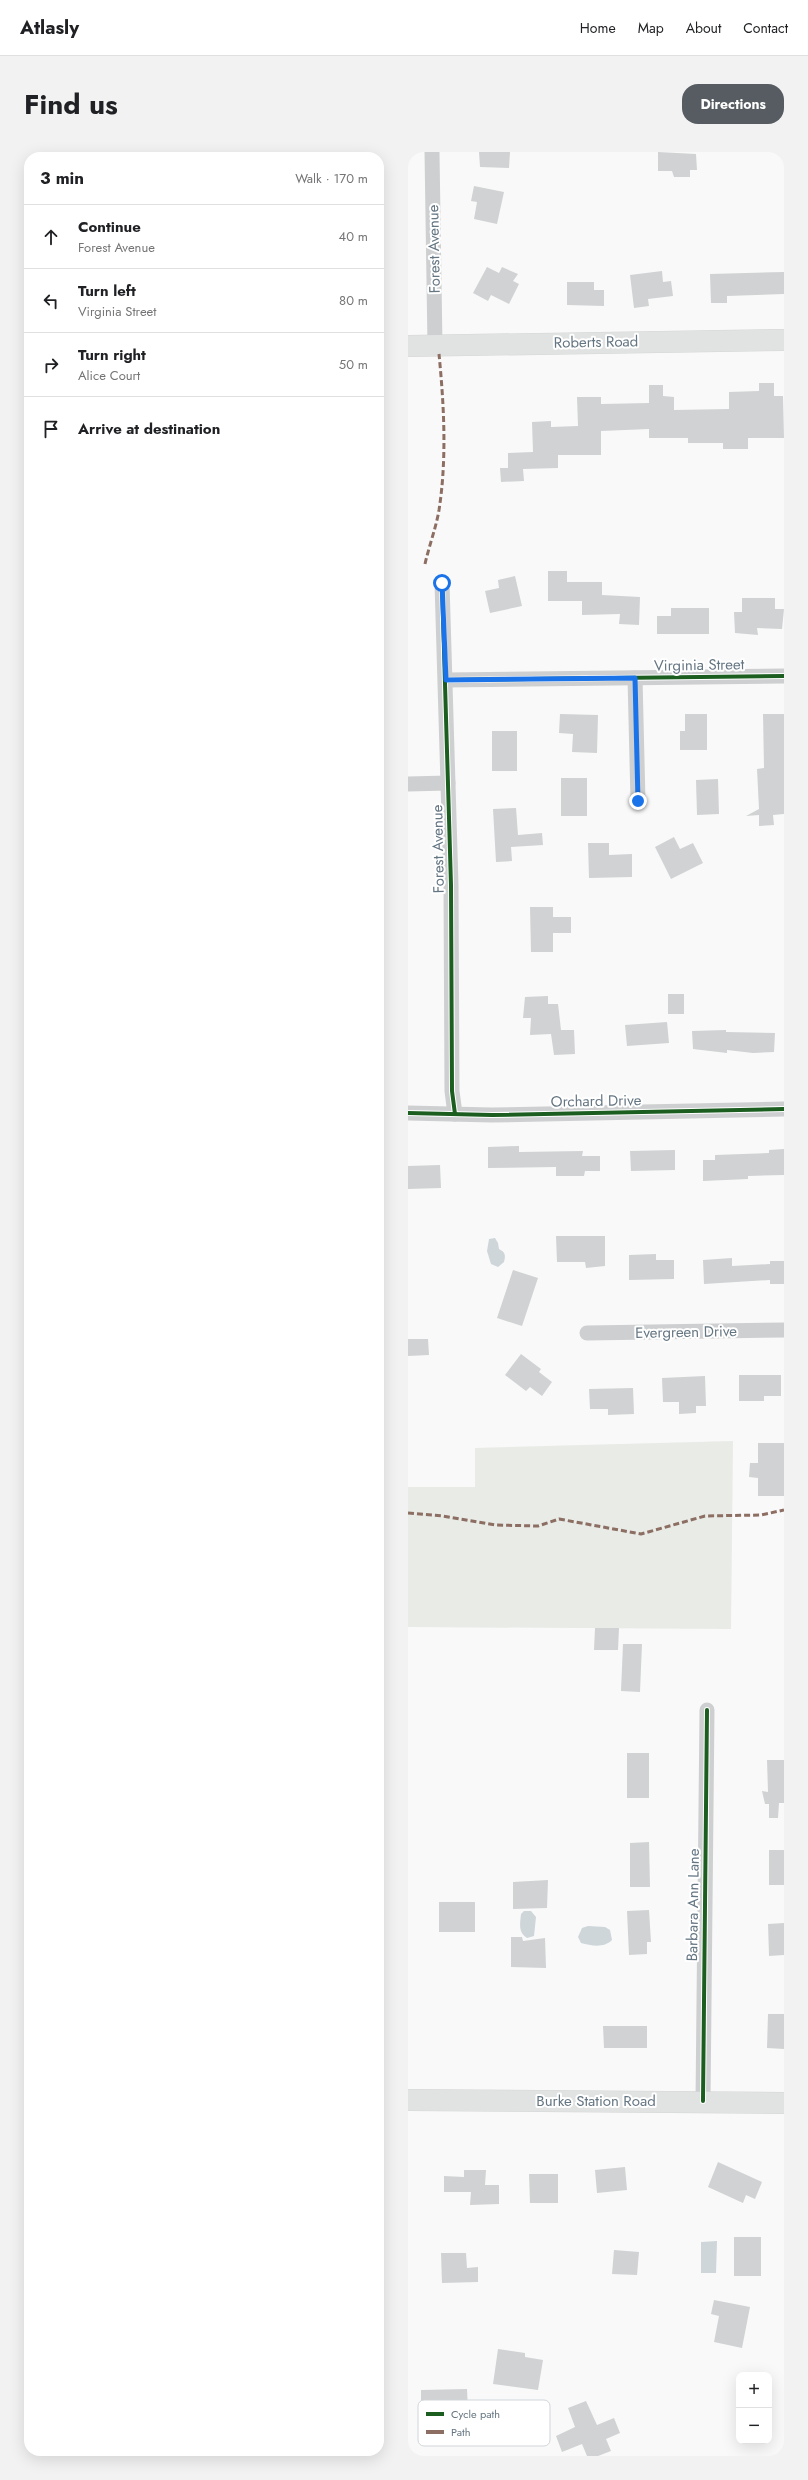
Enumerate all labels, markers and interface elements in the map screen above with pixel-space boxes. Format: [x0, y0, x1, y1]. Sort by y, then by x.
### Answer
text: Atlasly [20, 14, 79, 41]
text: Home [580, 18, 616, 38]
text: Map [638, 18, 664, 38]
text: About [686, 18, 721, 38]
text: Contact [743, 18, 788, 38]
text: Find us [24, 84, 118, 125]
button: Directions [682, 84, 784, 124]
text: 3 min [40, 166, 84, 190]
text: Walk · 170 m [295, 169, 368, 188]
street label: Forest Avenue [422, 204, 446, 294]
text: Continue [78, 216, 141, 238]
icon: ahead [40, 226, 62, 248]
text: 40 m [339, 227, 368, 246]
text: Forest Avenue [78, 238, 155, 257]
text: Turn left [78, 280, 136, 302]
icon: left [40, 290, 62, 312]
text: 80 m [339, 291, 368, 310]
text: Virginia Street [78, 302, 156, 321]
street label: Roberts Road [554, 330, 638, 354]
text: Turn right [78, 344, 146, 366]
icon: right [40, 354, 62, 376]
text: 50 m [339, 355, 368, 374]
text: Alice Court [78, 366, 140, 385]
icon: arrive [40, 418, 62, 440]
text: Arrive at destination [78, 418, 220, 440]
route start [433, 574, 451, 592]
street label: Virginia Street [654, 653, 745, 677]
route end [629, 792, 647, 810]
street label: Forest Avenue [426, 804, 450, 894]
street label: Orchard Drive [551, 1089, 642, 1113]
street label: Evergreen Drive [635, 1320, 737, 1344]
street label: Barbara Ann Lane [681, 1848, 705, 1962]
street label: Burke Station Road [536, 2090, 656, 2112]
map controls [736, 2372, 772, 2444]
button: + [736, 2372, 772, 2408]
legend [418, 2400, 550, 2446]
text: Cycle path [451, 2406, 500, 2422]
button: − [736, 2408, 772, 2444]
text: Path [451, 2424, 470, 2440]

